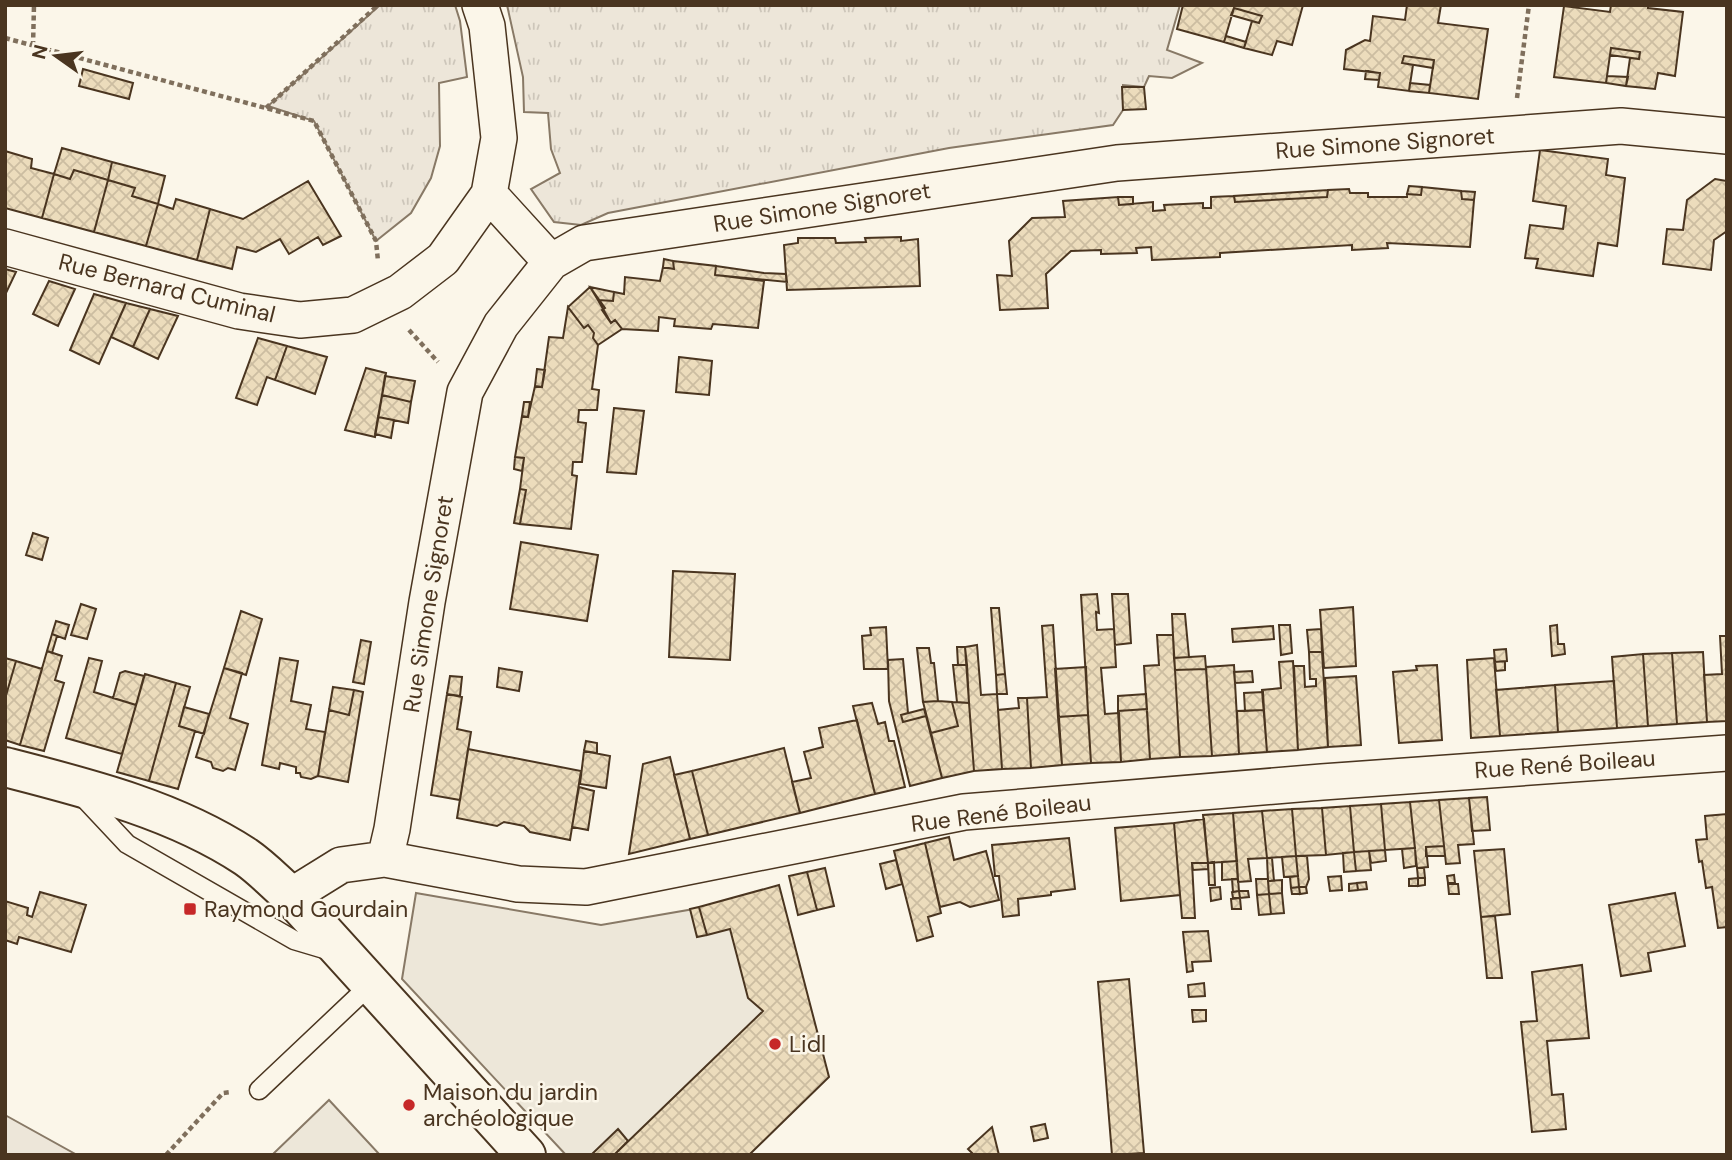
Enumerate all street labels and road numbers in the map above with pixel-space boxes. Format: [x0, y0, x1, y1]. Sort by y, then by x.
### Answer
street label: Rue Simone Signoret [1274, 120, 1496, 166]
street label: Rue Simone Signoret [711, 175, 933, 239]
street label: Rue Bernard Cuminal [56, 247, 278, 329]
street label: Rue Simone Signoret [396, 493, 460, 715]
street label: Rue René Boileau [1473, 743, 1657, 785]
street label: Rue René Boileau [909, 787, 1093, 839]

